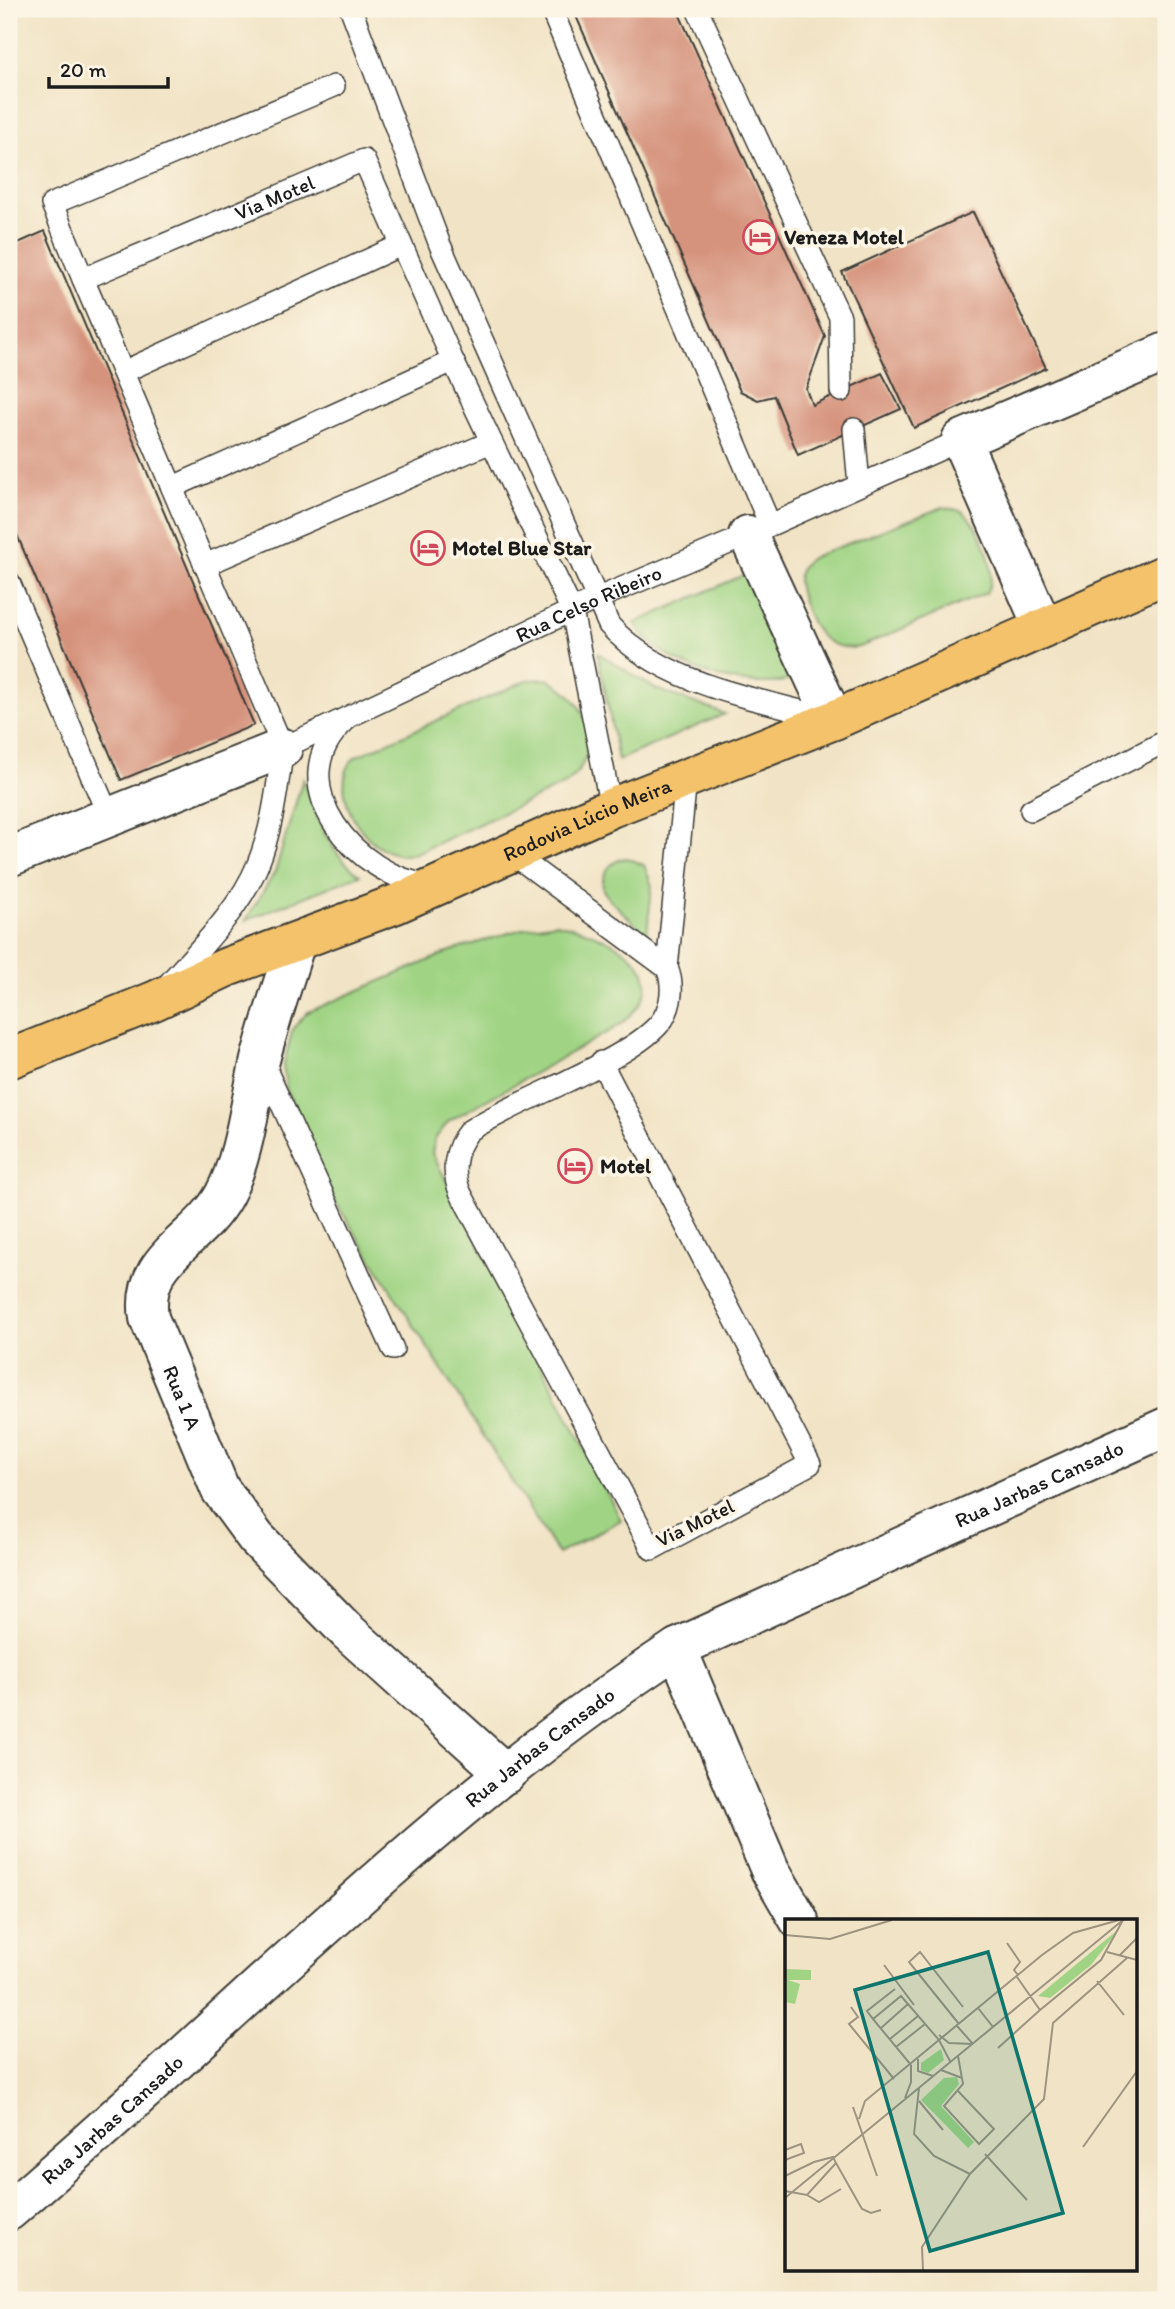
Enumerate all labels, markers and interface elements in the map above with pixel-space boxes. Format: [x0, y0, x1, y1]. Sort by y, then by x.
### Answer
scale bar [49, 46, 168, 90]
text: 20 m [60, 57, 107, 82]
street label: Via Motel [231, 169, 318, 225]
hotel icon: Veneza Motel [741, 218, 779, 256]
place label: Veneza Motel [784, 224, 905, 249]
hotel icon: Motel Blue Star [409, 529, 447, 567]
place label: Motel Blue Star [452, 535, 592, 560]
street label: Rua Celso Ribeiro [511, 560, 665, 647]
street label: Rodovia Lúcio Meira [499, 772, 675, 867]
hotel icon: Motel [556, 1147, 594, 1185]
place label: Motel [600, 1153, 652, 1178]
street label: Rua 1 A [158, 1362, 207, 1434]
street label: Rua Jarbas Cansado [951, 1435, 1127, 1533]
street label: Via Motel [651, 1493, 738, 1552]
street label: Rua Jarbas Cansado [459, 1681, 619, 1813]
inset map [785, 1919, 1136, 2270]
street label: Rua Jarbas Cansado [36, 2049, 188, 2189]

